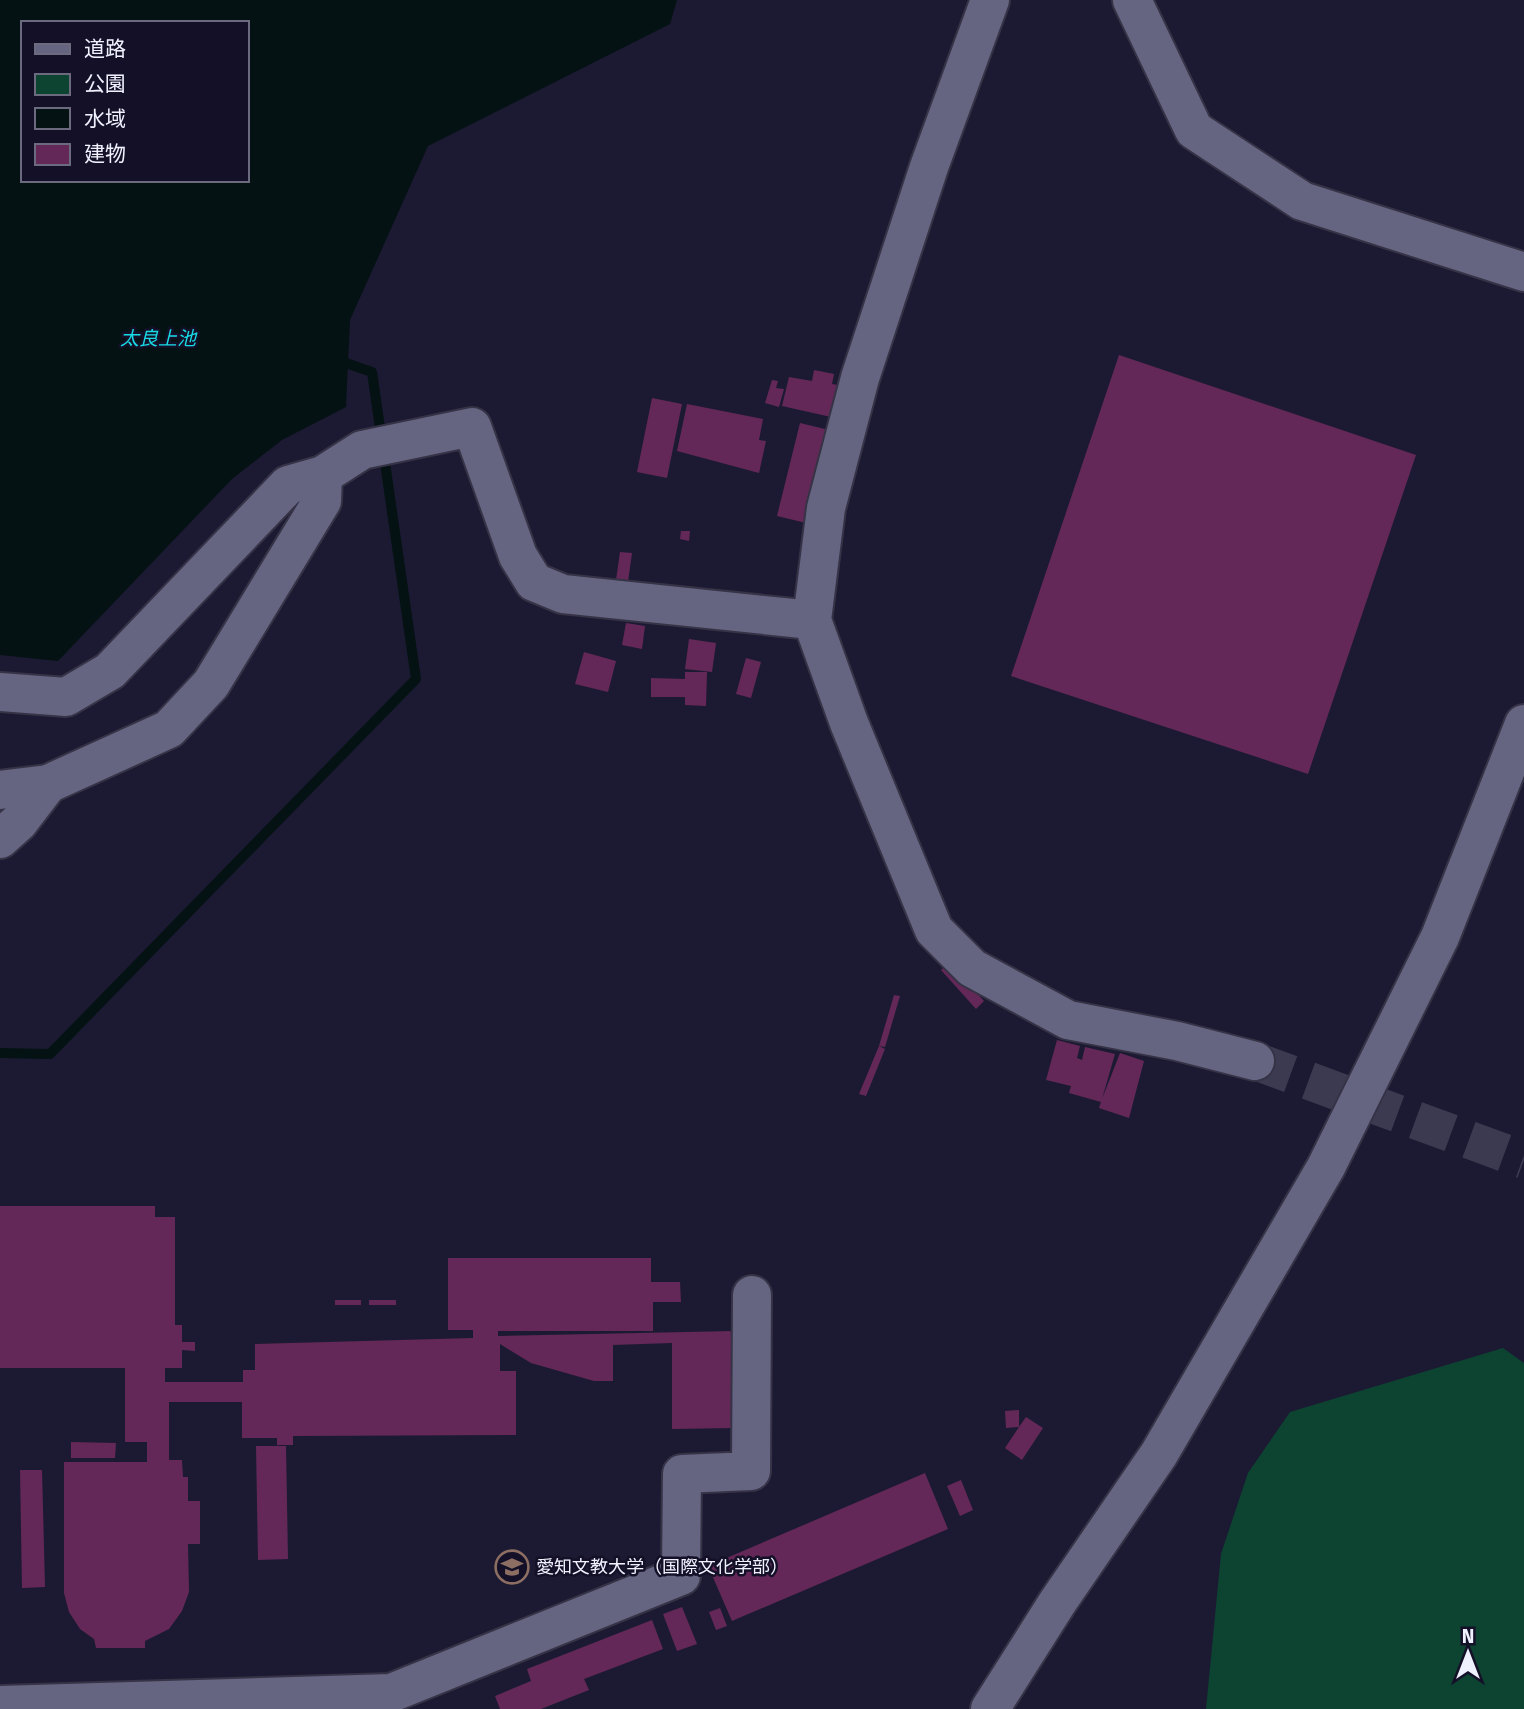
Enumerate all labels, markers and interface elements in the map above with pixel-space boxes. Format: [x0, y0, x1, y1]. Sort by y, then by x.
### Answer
legend [21, 21, 248, 182]
text: 道路 [84, 36, 126, 62]
text: 公園 [84, 71, 126, 97]
text: 水域 [84, 106, 126, 132]
text: 建物 [84, 141, 126, 167]
water label: 太良上池 [120, 327, 198, 350]
school or university icon: 愛知文教大学（国際文化学部） [493, 1548, 531, 1586]
place label: 愛知文教大学（国際文化学部） [536, 1556, 788, 1578]
north arrow [1433, 1618, 1503, 1688]
text: N [1462, 1625, 1474, 1648]

